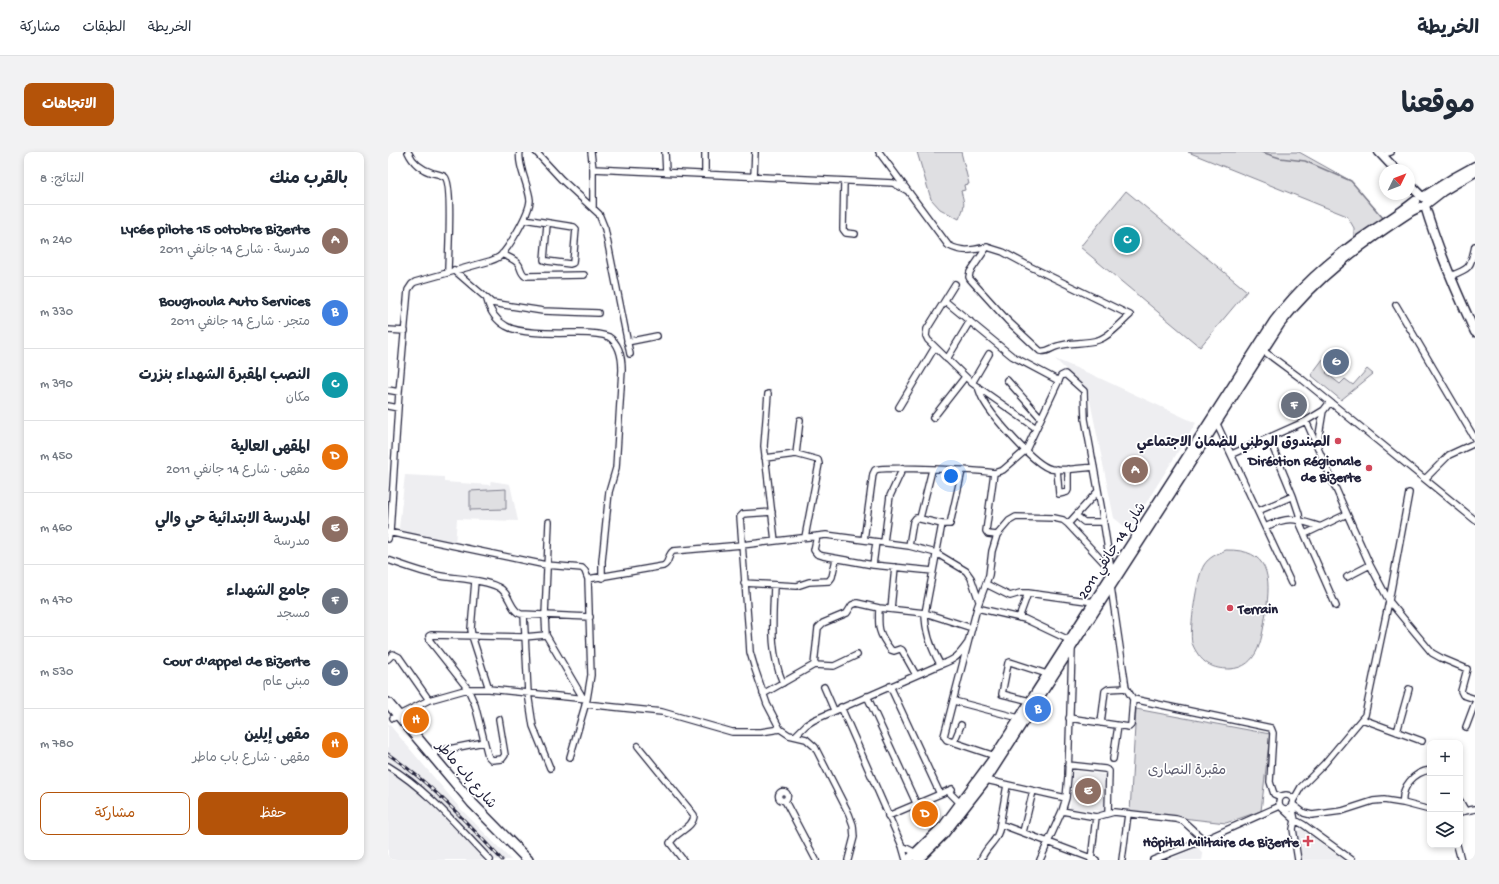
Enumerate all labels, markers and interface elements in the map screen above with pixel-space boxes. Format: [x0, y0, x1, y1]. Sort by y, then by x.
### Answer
text: الخريطة [1417, 18, 1479, 41]
text: مشاركة [20, 20, 60, 37]
text: الطبقات [82, 20, 126, 37]
text: الخريطة [148, 20, 191, 37]
button: الاتجاهات [24, 83, 114, 126]
text: موقعنا [1401, 90, 1475, 123]
north arrow [1379, 164, 1415, 200]
text: بالقرب منك [269, 170, 348, 190]
text: النتائج: 8 [40, 172, 84, 187]
text: Lycée pilote 15 octobre Bizerte [121, 221, 310, 239]
pin: C [1114, 225, 1140, 255]
text: 240 m [40, 233, 72, 248]
text: A [331, 233, 339, 248]
text: مدرسة · شارع 14 جانفي 2011 [160, 243, 310, 258]
text: Boughoula Auto Services [159, 293, 310, 311]
text: 330 m [40, 305, 73, 320]
text: B [332, 305, 338, 320]
text: متجر · شارع 14 جانفي 2011 [170, 315, 310, 330]
pin: G [1323, 347, 1349, 377]
text: النصب المقبرة الشهداء بنزرت [139, 367, 310, 385]
text: 390 m [40, 377, 73, 392]
text: C [331, 377, 339, 392]
pin: F [1281, 390, 1307, 420]
text: مكان [286, 391, 310, 406]
place label: الصندوق الوطني للضمان الاجتماعي [1137, 435, 1330, 454]
marker: الصندوق الوطني للضمان الاجتماعي [1333, 436, 1343, 446]
text: المقهى العالية [231, 439, 310, 457]
text: 450 m [40, 449, 73, 464]
text: D [331, 449, 339, 464]
place label: Diréction Régionale de Bizerte [1246, 454, 1362, 487]
pin: A [1122, 455, 1148, 485]
text: مقهى · شارع 14 جانفي 2011 [166, 463, 310, 478]
marker: Diréction Régionale de Bizerte [1364, 463, 1374, 473]
your location [941, 466, 961, 486]
street label: شارع 14 جانفي 2011 [1075, 500, 1152, 604]
text: المدرسة الابتدائية حي والي [155, 511, 310, 529]
text: 460 m [40, 521, 72, 536]
text: E [331, 521, 339, 536]
text: مدرسة [274, 535, 310, 550]
text: جامع الشهداء [226, 583, 310, 601]
text: 470 m [40, 593, 73, 608]
text: F [332, 593, 338, 608]
place label: Terrain [1237, 602, 1278, 619]
marker: Terrain [1225, 603, 1235, 613]
text: مسجد [277, 607, 310, 622]
text: Cour d'appel de Bizerte [163, 653, 310, 671]
text: 530 m [40, 665, 73, 680]
text: G [331, 665, 339, 680]
text: مبنى عام [262, 675, 310, 690]
pin: B [1025, 694, 1051, 724]
pin: H [403, 705, 429, 735]
text: مقهى إيلين [244, 727, 310, 745]
text: 780 m [40, 737, 74, 752]
text: H [331, 737, 339, 752]
street label: شارع باب ماطر [431, 738, 499, 813]
map controls [1427, 740, 1463, 848]
button: + [1427, 740, 1463, 776]
text: مقهى · شارع باب ماطر [192, 751, 310, 766]
park label: مقبرة النصارى [1148, 763, 1226, 780]
pin: E [1075, 776, 1101, 806]
button: − [1427, 776, 1463, 812]
button: مشاركة [40, 792, 190, 835]
button: حفظ [198, 792, 348, 835]
pin: D [912, 799, 938, 829]
button: layers [1427, 812, 1463, 848]
place label: Hôpital Militaire de Bizerte [1143, 835, 1300, 852]
marker: Hôpital Militaire de Bizerte [1302, 835, 1314, 847]

